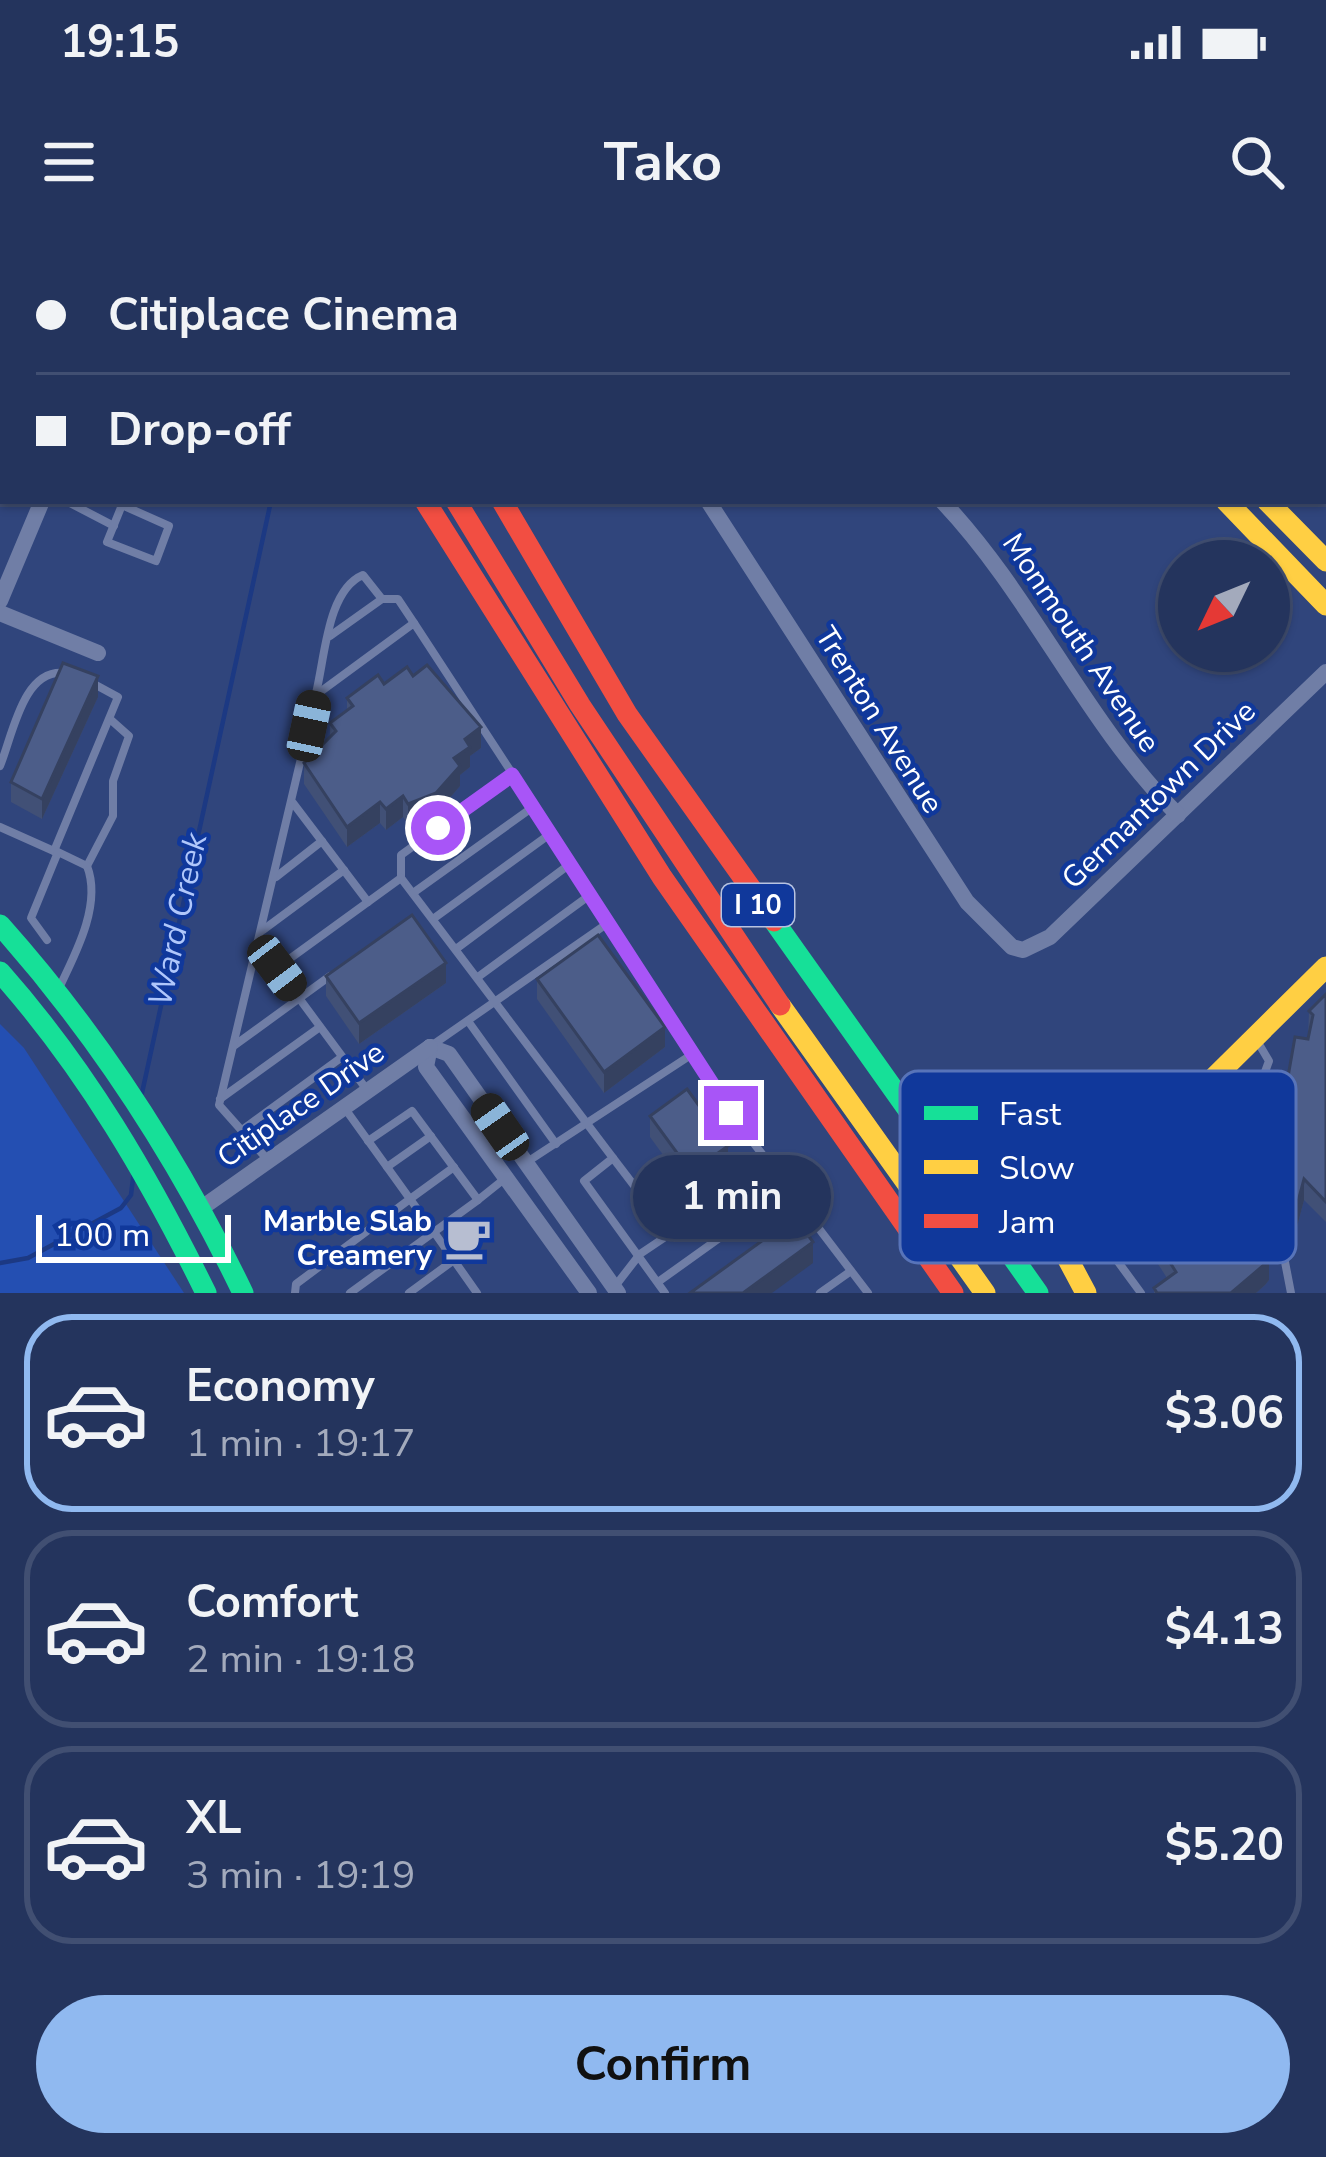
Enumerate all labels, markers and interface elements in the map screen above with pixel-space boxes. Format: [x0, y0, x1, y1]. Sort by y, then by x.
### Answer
text: 19:15 [60, 12, 179, 73]
text: Tako [604, 125, 722, 199]
icon: menu [36, 129, 102, 195]
icon: search [1224, 129, 1290, 195]
text: Citiplace Cinema [108, 285, 459, 346]
text: Drop-off [108, 400, 291, 461]
street label: Monmouth Avenue [992, 525, 1170, 761]
north arrow [1158, 540, 1290, 672]
map controls [1158, 540, 1290, 672]
street label: Trenton Avenue [805, 619, 953, 821]
car [284, 687, 334, 765]
street label: Germantown Drive [1053, 692, 1265, 898]
route start [411, 801, 465, 855]
water label: Ward Creek [138, 827, 219, 1011]
road number: I 10 [722, 884, 794, 926]
car [241, 928, 313, 1008]
street label: Citiplace Drive [209, 1032, 393, 1178]
legend [900, 1071, 1296, 1263]
route end [704, 1086, 758, 1140]
car [465, 1087, 535, 1167]
text: Fast [999, 1092, 1062, 1137]
text: Slow [999, 1146, 1075, 1191]
callout: 1 min [632, 1155, 830, 1239]
text: 1 min [682, 1170, 782, 1223]
text: Jam [998, 1200, 1055, 1245]
place label: Marble Slab Creamery [263, 1201, 432, 1276]
scale bar [36, 1209, 231, 1262]
text: 100 m [54, 1213, 150, 1258]
cafe icon: Marble Slab Creamery [443, 1213, 493, 1263]
text: Economy [186, 1356, 375, 1417]
icon: car [42, 1359, 150, 1467]
text: $3.06 [1165, 1383, 1284, 1444]
text: 1 min · 19:17 [186, 1417, 415, 1470]
text: Comfort [186, 1572, 358, 1633]
icon: car [42, 1575, 150, 1683]
text: $4.13 [1165, 1599, 1284, 1660]
text: 2 min · 19:18 [186, 1633, 415, 1686]
text: XL [186, 1788, 242, 1849]
icon: car [42, 1791, 150, 1899]
text: $5.20 [1165, 1815, 1284, 1876]
text: 3 min · 19:19 [186, 1849, 415, 1902]
button: Confirm [36, 1995, 1290, 2133]

